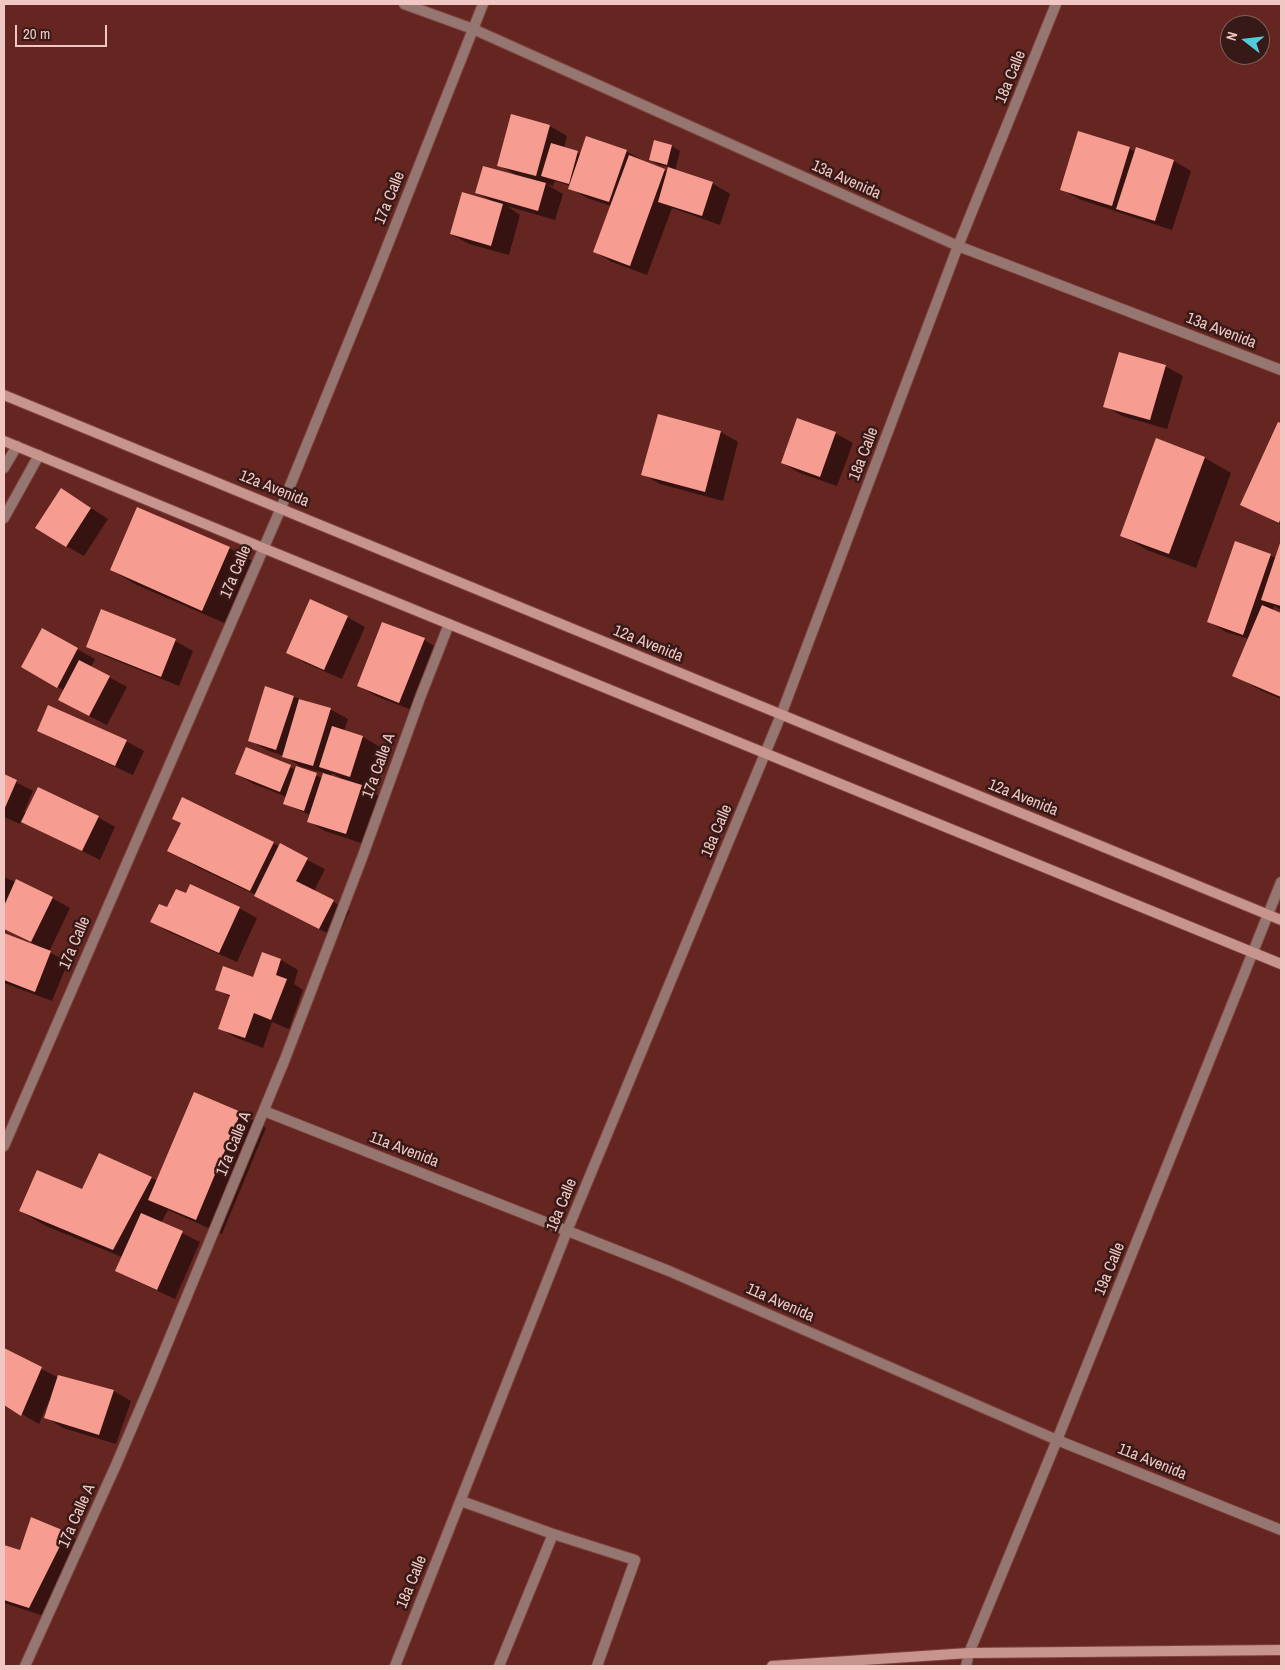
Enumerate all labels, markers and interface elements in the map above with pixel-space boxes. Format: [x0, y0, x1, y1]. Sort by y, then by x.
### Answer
scale bar [18, 15, 110, 47]
north arrow [1220, 15, 1270, 65]
text: 20 m [23, 23, 50, 44]
text: N [1222, 30, 1241, 43]
street label: 18a Calle [992, 48, 1030, 106]
street label: 13a Avenida [809, 156, 883, 204]
street label: 17a Calle [371, 169, 409, 227]
street label: 13a Avenida [1183, 309, 1259, 353]
street label: 18a Calle [845, 425, 883, 483]
street label: 12a Avenida [236, 466, 312, 512]
street label: 17a Calle [216, 543, 256, 601]
street label: 12a Avenida [610, 621, 686, 667]
street label: 17a Calle A [358, 731, 400, 801]
street label: 12a Avenida [985, 775, 1061, 821]
street label: 18a Calle [697, 802, 737, 860]
street label: 17a Calle [55, 914, 95, 972]
street label: 17a Calle A [212, 1109, 256, 1179]
street label: 11a Avenida [367, 1128, 441, 1172]
street label: 18a Calle [543, 1176, 581, 1234]
street label: 19a Calle [1091, 1240, 1129, 1298]
street label: 11a Avenida [743, 1279, 817, 1327]
street label: 11a Avenida [1115, 1440, 1189, 1484]
street label: 17a Calle A [54, 1481, 100, 1551]
street label: 18a Calle [393, 1553, 431, 1611]

